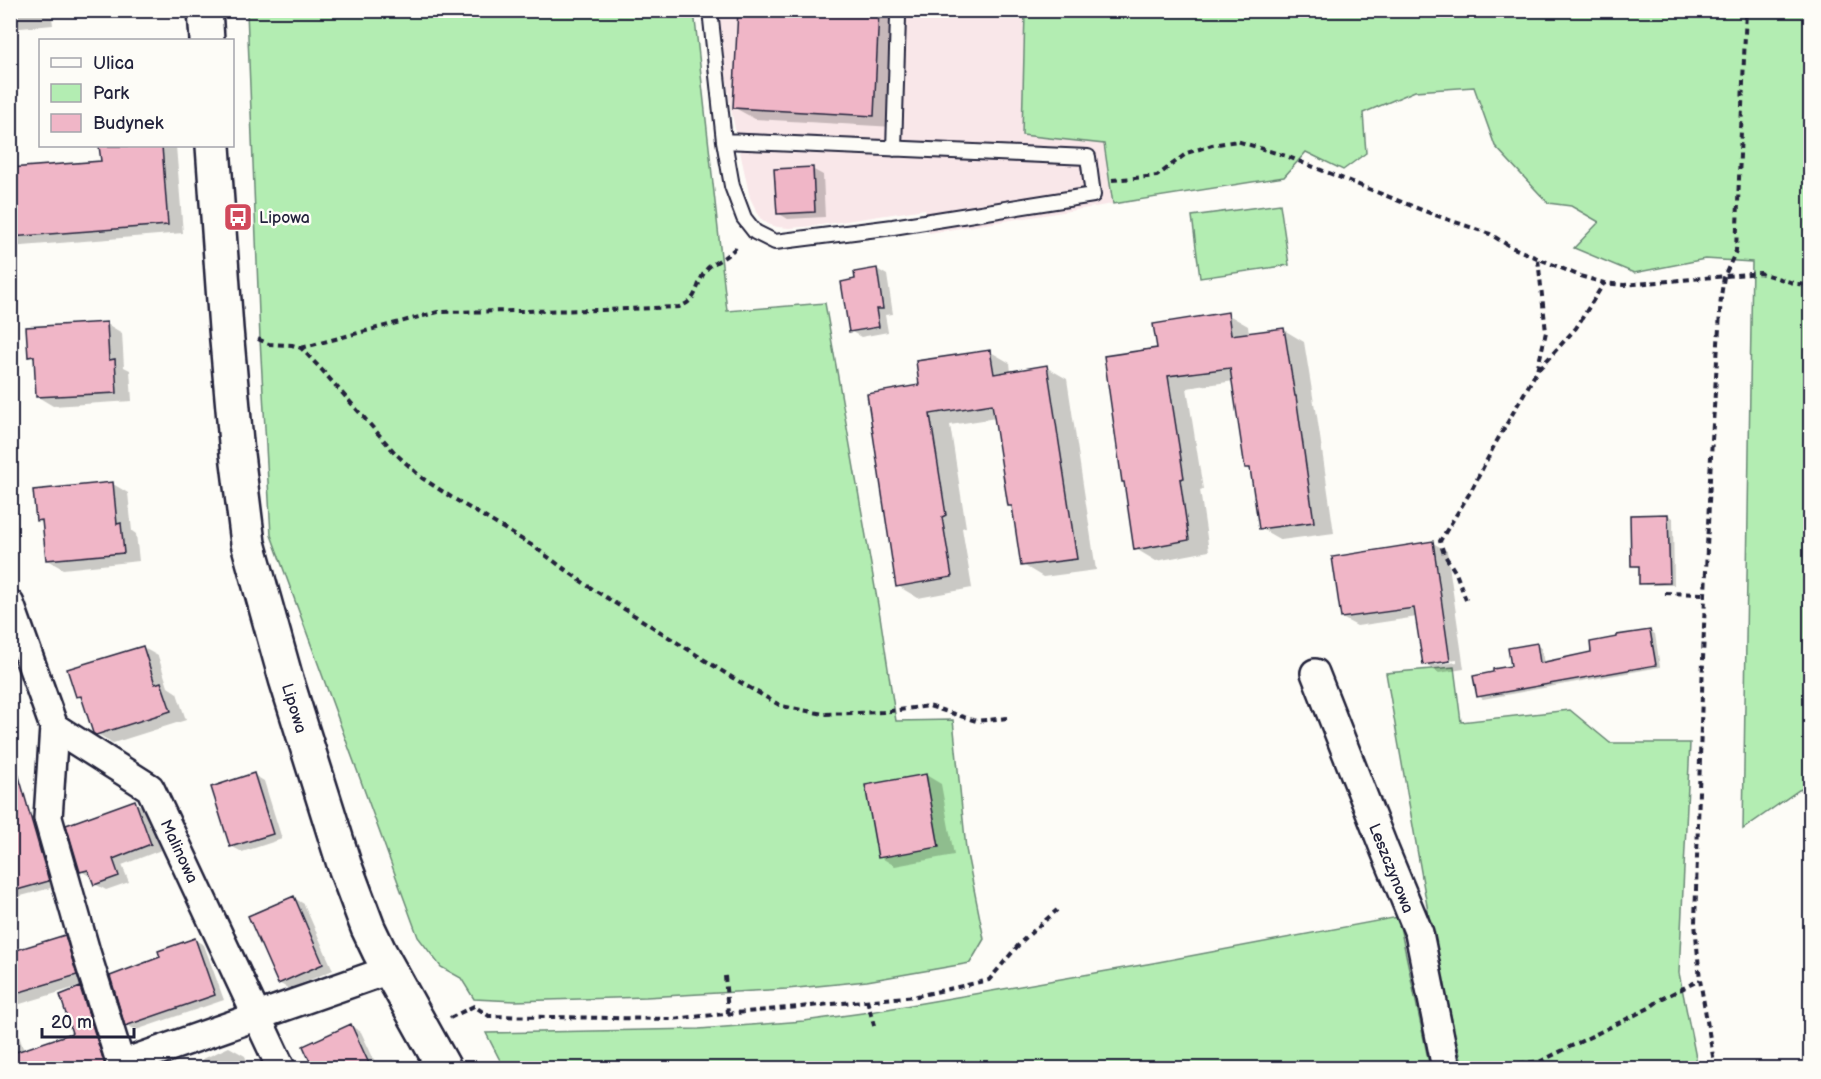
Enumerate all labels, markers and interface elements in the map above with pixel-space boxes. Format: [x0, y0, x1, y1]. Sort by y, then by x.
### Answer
legend [39, 39, 234, 147]
text: Ulica [93, 53, 134, 74]
text: Park [93, 83, 129, 104]
text: Budynek [93, 113, 164, 134]
bus stop icon: Lipowa [222, 201, 254, 233]
place label: Lipowa [259, 209, 310, 228]
street label: Lipowa [277, 681, 310, 736]
street label: Malinowa [156, 817, 202, 886]
street label: Leszczynowa [1364, 821, 1417, 916]
scale bar [42, 1001, 134, 1039]
text: 20 m [51, 1012, 92, 1033]

